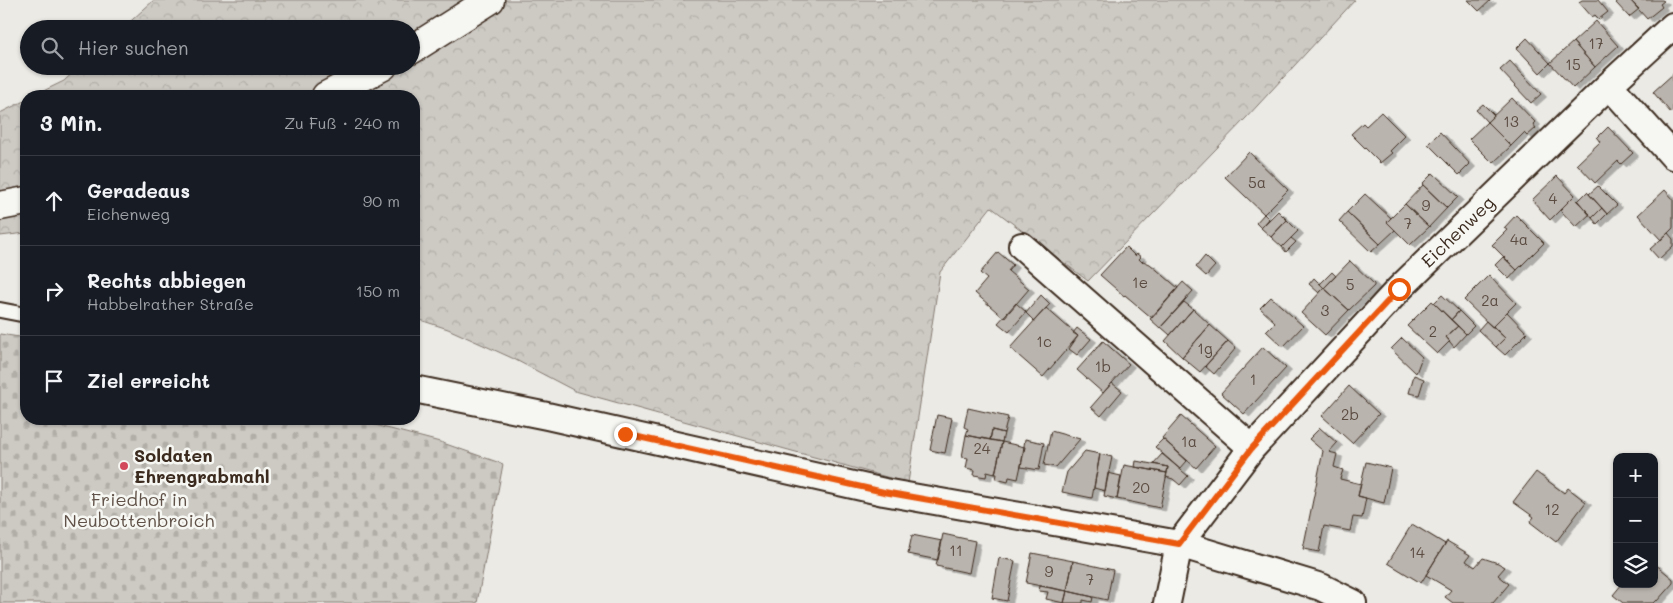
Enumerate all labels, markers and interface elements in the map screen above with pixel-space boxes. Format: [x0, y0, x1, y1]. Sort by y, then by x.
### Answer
search box [20, 20, 420, 75]
house number: 17 [1588, 33, 1604, 53]
icon: search [38, 34, 66, 62]
text: Hier suchen [78, 35, 189, 60]
house number: 15 [1565, 54, 1581, 74]
text: 3 Min. [40, 109, 103, 136]
house number: 13 [1503, 111, 1519, 131]
text: Zu Fuß · 240 m [284, 112, 400, 133]
house number: 5a [1248, 172, 1266, 192]
text: Geradeaus [87, 178, 190, 203]
icon: ahead [40, 187, 68, 215]
house number: 4 [1549, 188, 1558, 208]
text: 90 m [363, 190, 400, 211]
street label: Eichenweg [1415, 190, 1499, 272]
house number: 9 [1422, 195, 1431, 215]
text: Eichenweg [87, 203, 170, 224]
house number: 7 [1404, 213, 1412, 233]
house number: 4a [1510, 229, 1528, 249]
text: Rechts abbiegen [87, 268, 246, 293]
house number: 1e [1132, 272, 1148, 292]
house number: 5 [1346, 274, 1354, 294]
icon: right [40, 277, 68, 305]
route start [1388, 278, 1411, 301]
text: 150 m [356, 280, 400, 301]
house number: 2a [1481, 290, 1499, 310]
text: Habbelrather Straße [87, 293, 254, 314]
house number: 3 [1321, 300, 1330, 320]
house number: 2 [1429, 321, 1437, 341]
house number: 1c [1036, 331, 1052, 351]
house number: 1g [1197, 338, 1213, 358]
house number: 1b [1095, 356, 1111, 376]
icon: arrive [40, 367, 68, 395]
text: Ziel erreicht [87, 368, 210, 393]
house number: 1 [1250, 369, 1256, 389]
house number: 2b [1341, 404, 1359, 424]
route end [614, 423, 637, 446]
house number: 1a [1181, 431, 1197, 451]
house number: 24 [973, 438, 991, 458]
place label: Soldaten Ehrengrabmahl [134, 443, 270, 488]
map controls [1613, 453, 1658, 588]
button: + [1613, 453, 1658, 498]
marker: Soldaten Ehrengrabmahl [118, 460, 130, 472]
house number: 20 [1132, 477, 1150, 497]
park label: Friedhof in Neubottenbroich [64, 487, 214, 532]
button: − [1613, 498, 1658, 543]
house number: 12 [1544, 499, 1560, 519]
house number: 11 [949, 540, 963, 560]
house number: 14 [1409, 542, 1425, 562]
button: layers [1613, 543, 1658, 588]
house number: 9 [1045, 561, 1054, 581]
house number: 7 [1086, 569, 1094, 589]

